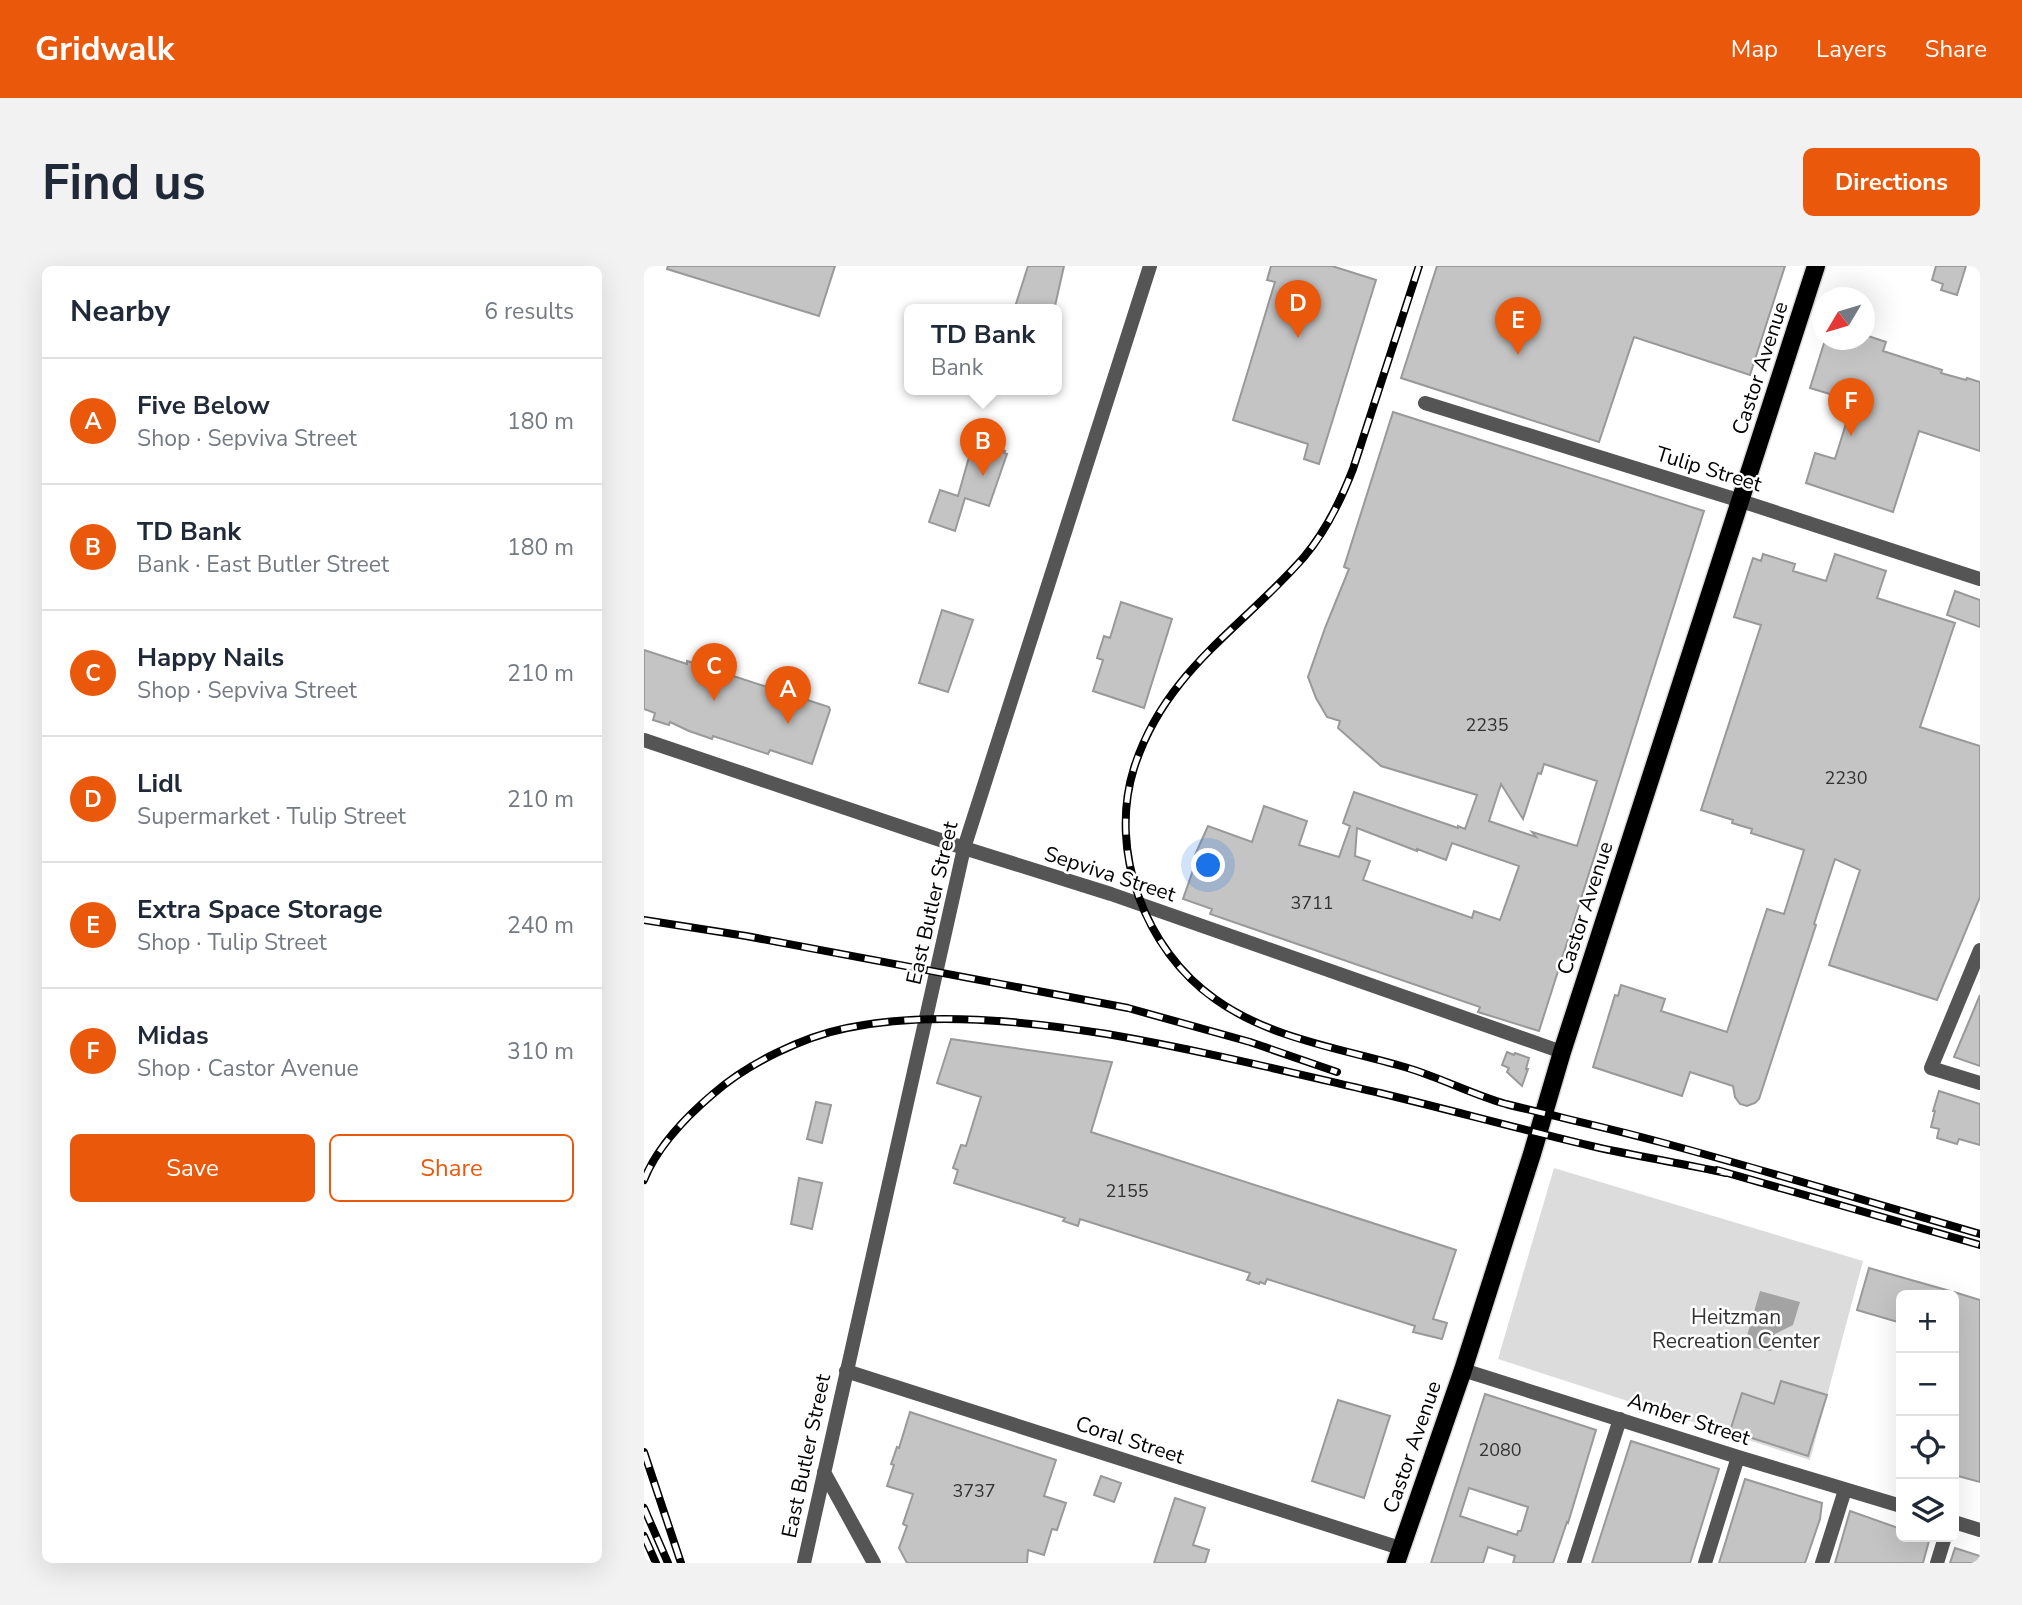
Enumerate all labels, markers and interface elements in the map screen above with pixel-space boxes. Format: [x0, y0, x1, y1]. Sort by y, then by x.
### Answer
text: Gridwalk [35, 27, 175, 72]
text: Map [1731, 33, 1778, 65]
text: Layers [1816, 33, 1887, 65]
text: Share [1925, 33, 1987, 65]
button: Directions [1803, 148, 1980, 216]
text: Find us [42, 149, 206, 216]
pin: D [1275, 280, 1321, 338]
north arrow [1812, 287, 1875, 350]
text: Nearby [70, 291, 170, 332]
text: 6 results [484, 296, 574, 327]
pin: E [1495, 297, 1541, 355]
street label: Castor Avenue [1725, 298, 1795, 438]
popup [904, 304, 1062, 395]
text: TD Bank [931, 317, 1035, 352]
text: Bank [931, 352, 983, 383]
pin: F [1828, 378, 1874, 436]
text: Five Below [137, 388, 270, 423]
text: A [84, 406, 102, 437]
text: 180 m [507, 406, 574, 437]
pin: B [960, 418, 1006, 476]
text: Shop · Sepviva Street [137, 423, 357, 454]
street label: Tulip Street [1653, 440, 1766, 499]
text: TD Bank [137, 514, 241, 549]
text: B [85, 532, 101, 563]
text: 180 m [507, 532, 574, 563]
text: Bank · East Butler Street [137, 549, 389, 580]
text: Happy Nails [137, 640, 284, 675]
pin: C [691, 643, 737, 701]
text: C [85, 658, 101, 689]
text: 210 m [507, 658, 574, 689]
pin: A [765, 666, 811, 724]
text: Shop · Sepviva Street [137, 675, 357, 706]
house number: 2235 [1465, 713, 1509, 737]
text: Lidl [137, 766, 182, 801]
house number: 2230 [1824, 766, 1868, 790]
text: D [84, 784, 102, 815]
text: 210 m [507, 784, 574, 815]
text: Supermarket · Tulip Street [137, 801, 406, 832]
street label: East Butler Street [900, 818, 965, 987]
street label: Castor Avenue [1550, 838, 1620, 978]
street label: Sepviva Street [1041, 840, 1180, 909]
your location [1191, 848, 1225, 882]
house number: 3711 [1290, 891, 1334, 915]
text: Extra Space Storage [137, 892, 383, 927]
text: E [86, 910, 100, 941]
text: 240 m [507, 910, 574, 941]
text: Shop · Tulip Street [137, 927, 327, 958]
text: Midas [137, 1018, 209, 1053]
text: F [87, 1036, 99, 1067]
text: 310 m [507, 1036, 574, 1067]
text: Shop · Castor Avenue [137, 1053, 359, 1084]
button: Save [70, 1134, 315, 1202]
button: Share [329, 1134, 574, 1202]
house number: 2155 [1105, 1179, 1149, 1203]
map controls [1896, 1290, 1959, 1542]
button: + [1896, 1290, 1959, 1353]
park label: Heitzman Recreation Center [1652, 1303, 1821, 1355]
button: − [1896, 1353, 1959, 1416]
street label: East Butler Street [775, 1371, 837, 1540]
street label: Castor Avenue [1376, 1377, 1448, 1517]
street label: Amber Street [1624, 1386, 1754, 1452]
street label: Coral Street [1072, 1409, 1188, 1471]
button: locate [1896, 1416, 1959, 1479]
house number: 2080 [1478, 1438, 1522, 1462]
house number: 3737 [952, 1479, 996, 1503]
button: layers [1896, 1479, 1959, 1542]

